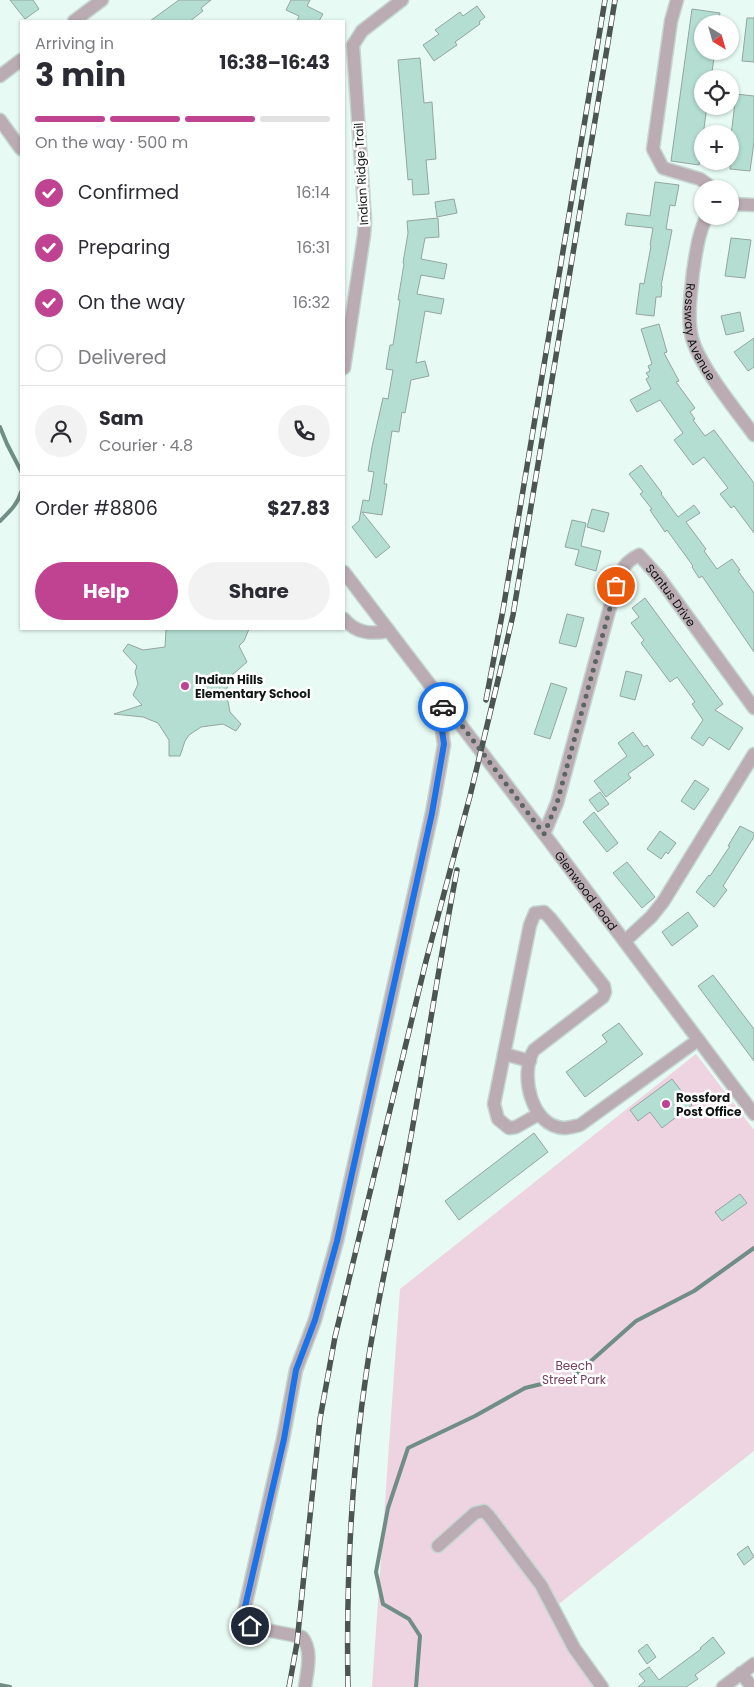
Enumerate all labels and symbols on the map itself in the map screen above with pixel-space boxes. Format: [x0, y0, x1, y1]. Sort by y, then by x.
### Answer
north arrow [694, 15, 739, 60]
street label: Indian Ridge Trail [350, 122, 372, 226]
street label: Rossway Avenue [681, 283, 720, 383]
street label: Santus Drive [642, 560, 700, 630]
pin [595, 565, 637, 607]
place label: Indian Hills Elementary School [195, 671, 310, 702]
marker: Indian Hills Elementary School [179, 680, 191, 692]
courier [418, 682, 468, 732]
street label: Glenwood Road [551, 847, 622, 934]
place label: Rossford Post Office [676, 1089, 742, 1120]
marker: Rossford Post Office [660, 1098, 672, 1110]
park label: Beech Street Park [542, 1357, 607, 1388]
pin [229, 1605, 271, 1647]

